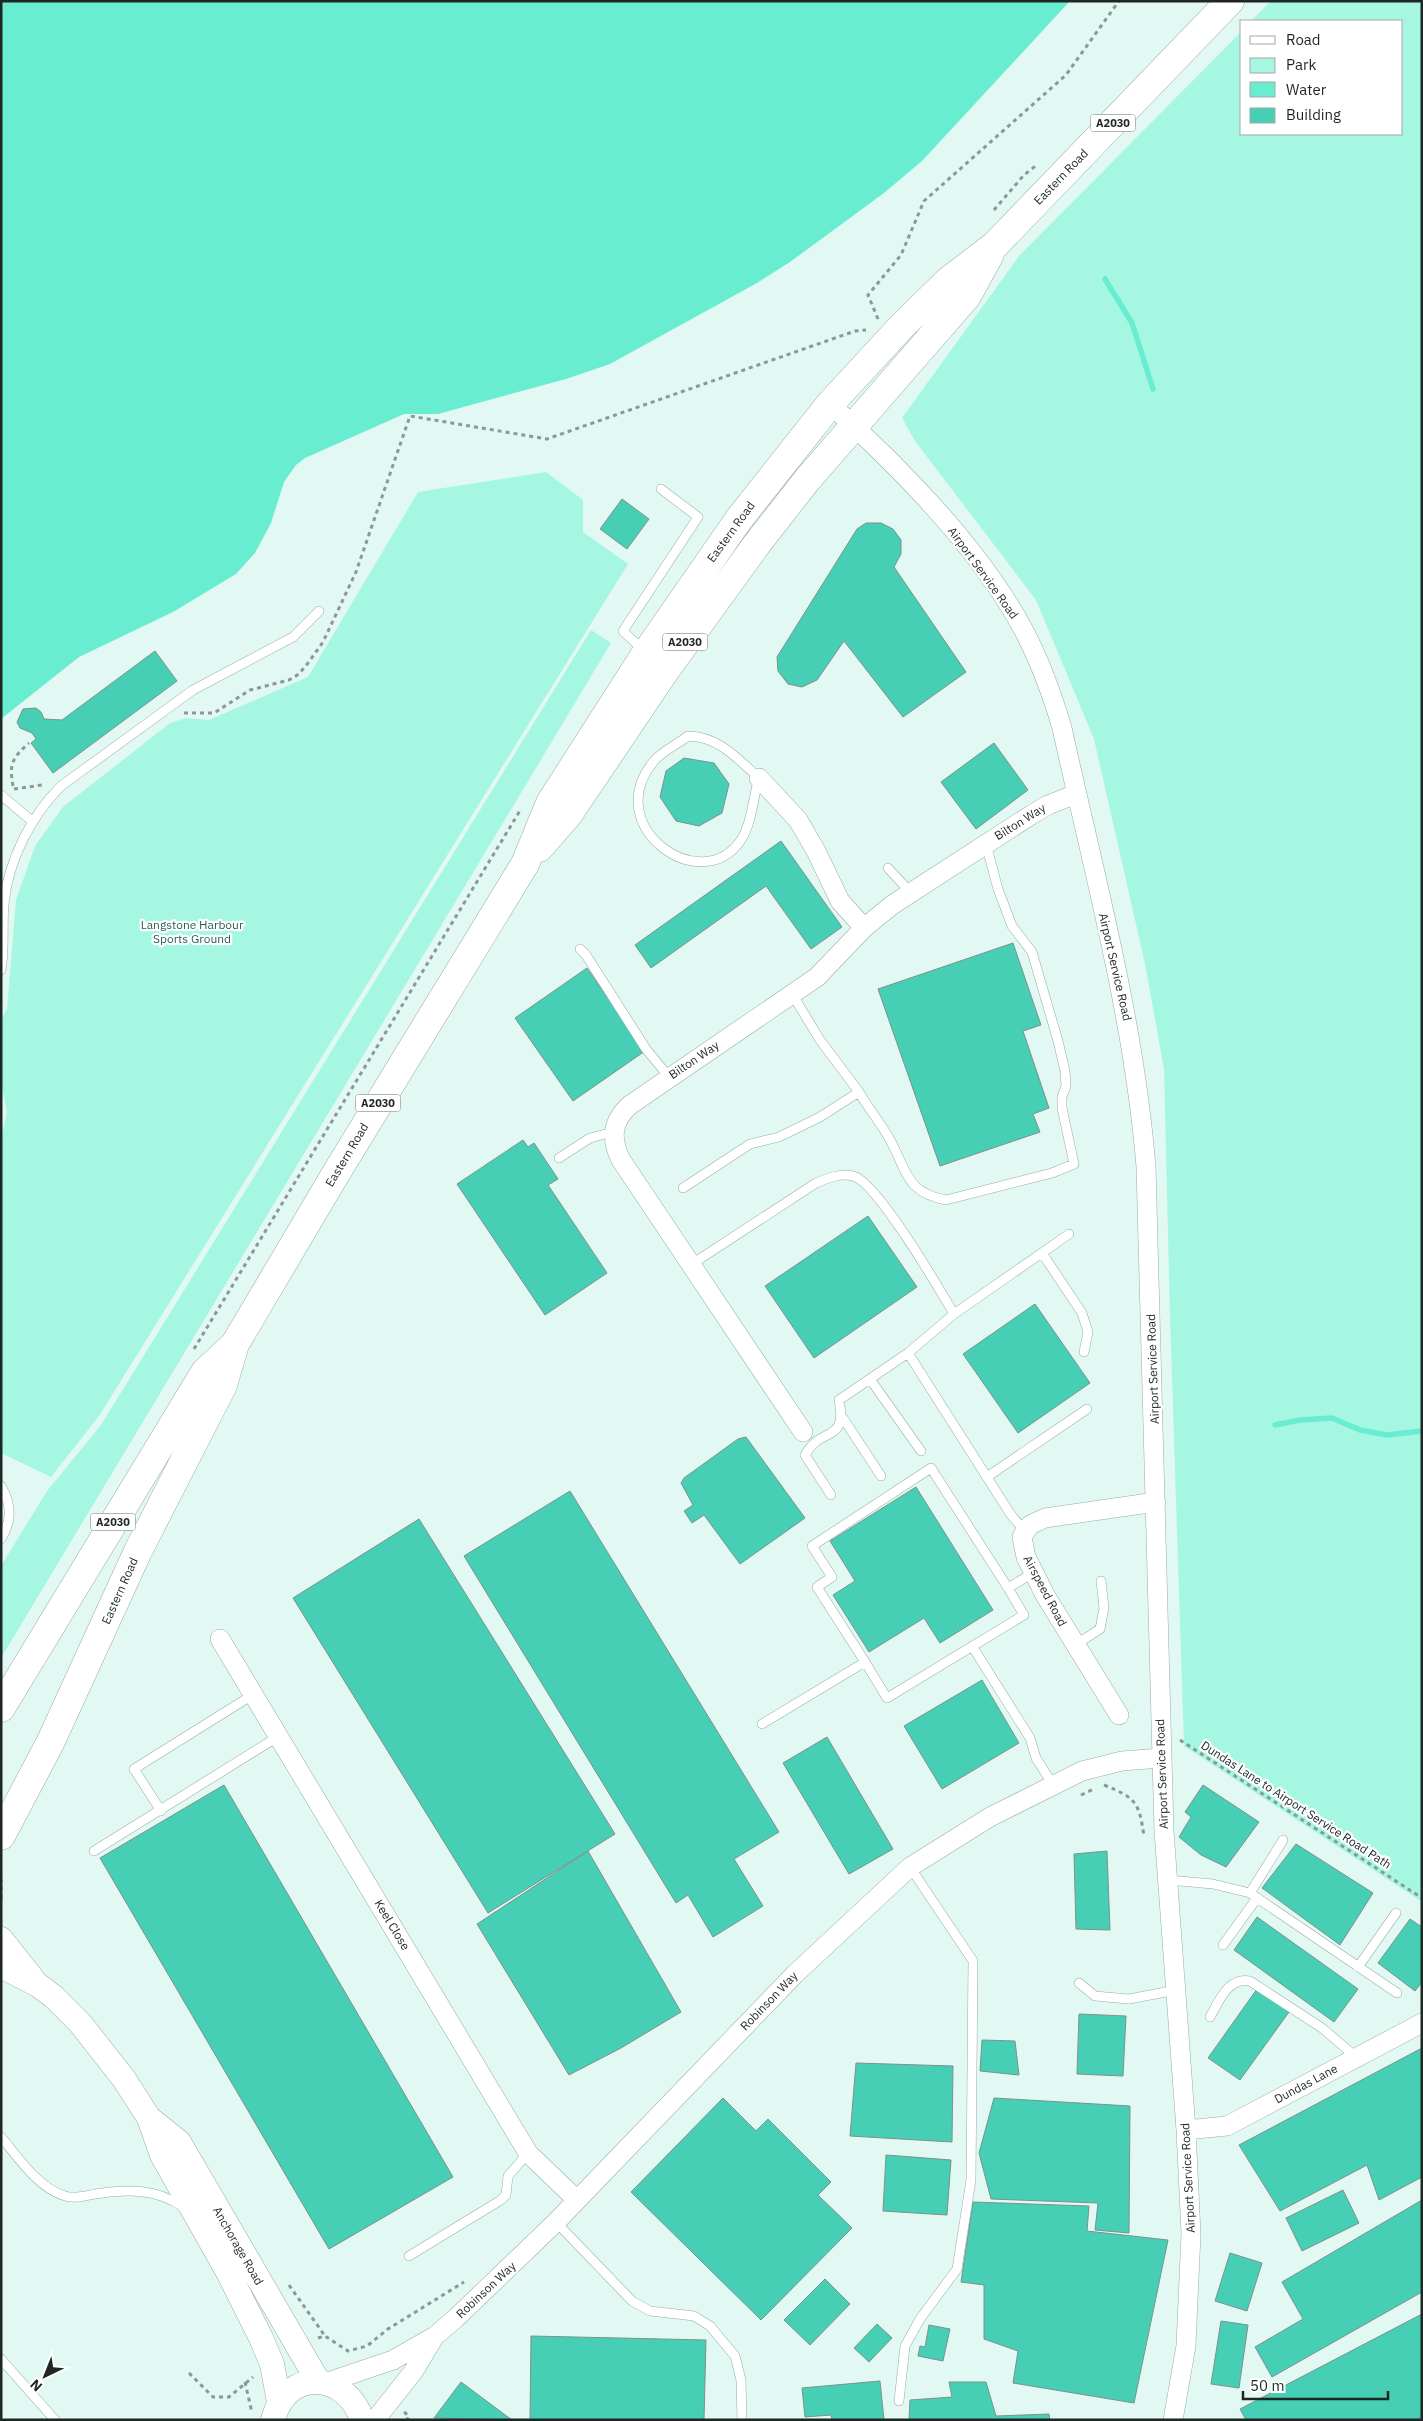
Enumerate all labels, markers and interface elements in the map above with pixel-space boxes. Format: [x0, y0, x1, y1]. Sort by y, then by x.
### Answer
legend [1240, 20, 1403, 135]
text: Road [1286, 30, 1321, 49]
text: Park [1286, 55, 1316, 74]
text: Water [1286, 80, 1327, 99]
text: Building [1286, 105, 1341, 124]
road number: A2030 [1090, 115, 1136, 132]
street label: Eastern Road [1030, 146, 1091, 208]
street label: Eastern Road [703, 498, 758, 565]
street label: Airport Service Road [945, 524, 1022, 622]
road number: A2030 [662, 634, 708, 650]
street label: Bilton Way [991, 800, 1048, 843]
street label: Airport Service Road [1096, 911, 1135, 1022]
park label: Langstone Harbour Sports Ground [141, 917, 244, 946]
street label: Bilton Way [666, 1037, 722, 1082]
road number: A2030 [356, 1094, 400, 1112]
street label: Eastern Road [322, 1120, 371, 1189]
street label: Airport Service Road [1143, 1314, 1162, 1424]
road number: A2030 [90, 1514, 136, 1530]
street label: Airspeed Road [1020, 1553, 1070, 1629]
street label: Eastern Road [98, 1555, 141, 1627]
street label: Airport Service Road [1152, 1719, 1171, 1829]
street label: Dundas Lane to Airport Service Road Path [1198, 1737, 1394, 1872]
street label: Keel Close [371, 1897, 414, 1953]
street label: Robinson Way [737, 1968, 800, 2033]
street label: Dundas Lane [1272, 2060, 1340, 2107]
street label: Airport Service Road [1177, 2123, 1198, 2233]
street label: Anchorage Road [210, 2204, 267, 2288]
street label: Robinson Way [453, 2258, 519, 2321]
north arrow [20, 2351, 70, 2401]
scale bar [1243, 2368, 1388, 2400]
text: N [26, 2375, 46, 2396]
text: 50 m [1250, 2376, 1285, 2395]

